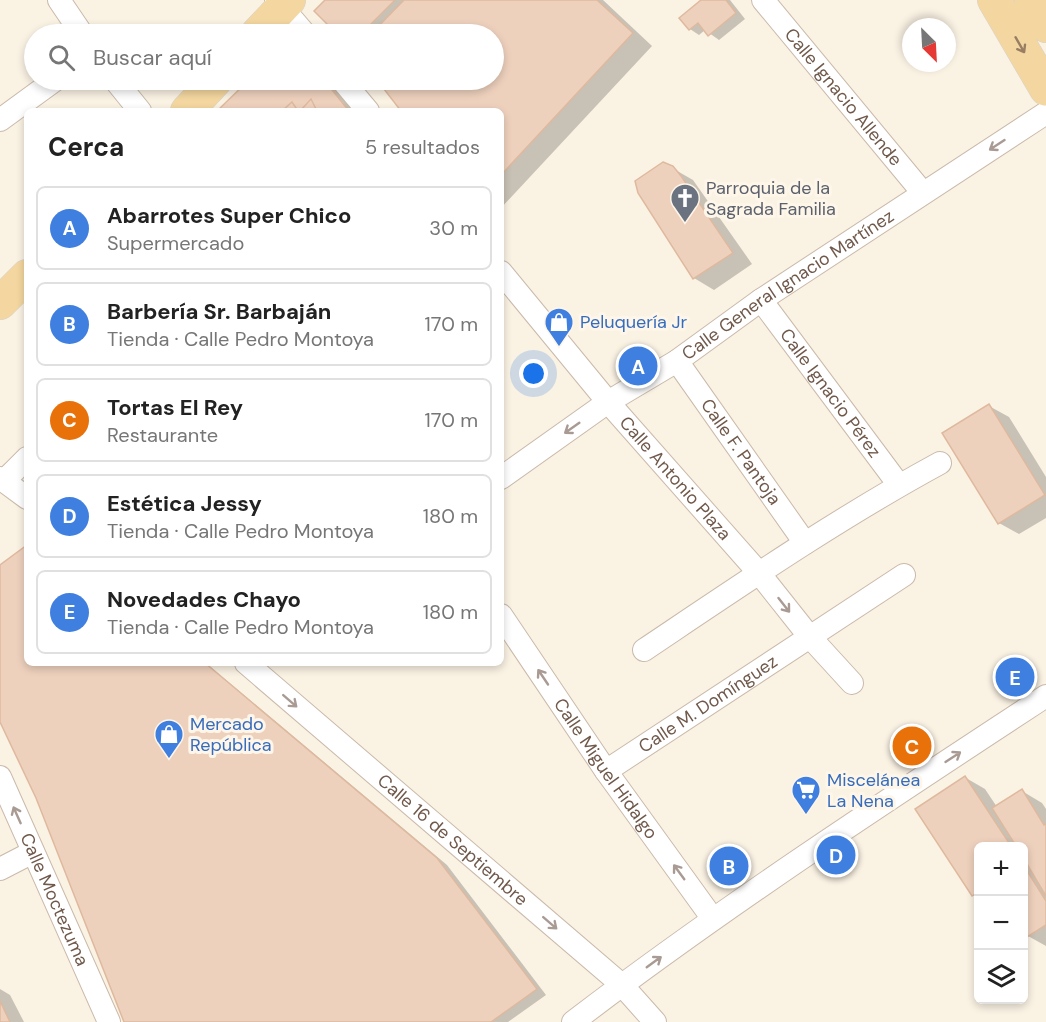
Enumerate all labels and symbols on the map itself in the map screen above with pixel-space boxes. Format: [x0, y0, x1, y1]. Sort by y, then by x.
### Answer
north arrow [902, 18, 956, 72]
street label: Calle Ignacio Allende [779, 23, 908, 171]
one-way arrow [1014, 36, 1026, 53]
one-way arrow [989, 139, 1006, 151]
place label: Parroquia de la Sagrada Familia [706, 176, 836, 221]
church icon: Parroquia de la Sagrada Familia [669, 182, 701, 224]
street label: Calle General Ignacio Martínez [677, 204, 898, 366]
shop icon: Peluquería Jr [543, 306, 575, 348]
place label: Peluquería Jr [580, 310, 688, 334]
street label: Calle Ignacio Pérez [774, 324, 886, 462]
pin: A [618, 344, 658, 388]
your location [519, 359, 548, 388]
street label: Calle F. Pantoja [695, 394, 786, 510]
street label: Calle Antonio Plaza [614, 411, 737, 545]
one-way arrow [565, 421, 581, 434]
one-way arrow [778, 597, 791, 613]
street label: Calle M. Domínguez [634, 650, 782, 758]
pin: E [996, 654, 1034, 700]
one-way arrow [537, 670, 549, 686]
street label: Calle Miguel Hidalgo [548, 693, 663, 844]
one-way arrow [282, 694, 297, 708]
place label: Mercado República [190, 712, 272, 757]
shop icon: Mercado República [153, 718, 185, 760]
pin: C [892, 724, 932, 768]
one-way arrow [944, 750, 961, 762]
place label: Miscelánea La Nena [827, 768, 920, 813]
street label: Calle 16 de Septiembre [372, 769, 533, 911]
supermarket icon: Miscelánea La Nena [790, 774, 822, 816]
one-way arrow [11, 806, 22, 825]
street label: Calle Moctezuma [14, 829, 95, 970]
pin: D [816, 832, 856, 878]
pin: B [710, 844, 748, 888]
one-way arrow [673, 864, 685, 880]
one-way arrow [542, 917, 558, 930]
one-way arrow [645, 956, 661, 968]

